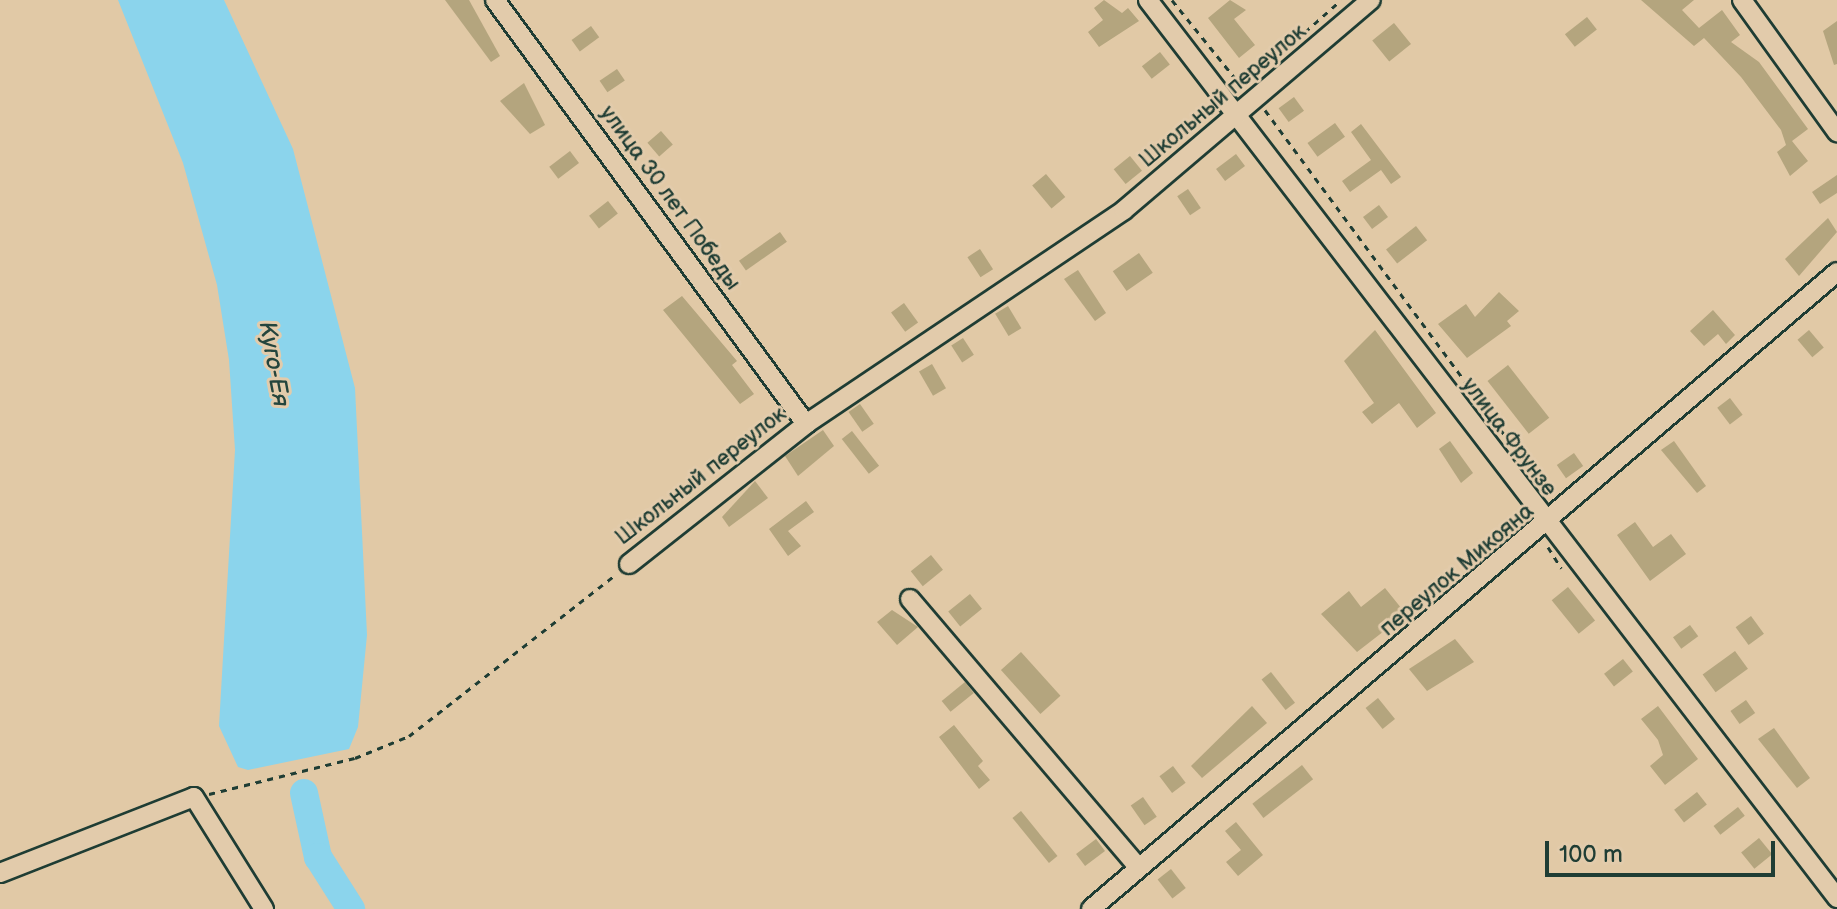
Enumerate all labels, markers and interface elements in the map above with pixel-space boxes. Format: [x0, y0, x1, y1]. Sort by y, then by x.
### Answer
street label: Школьный переулок [1134, 19, 1312, 173]
street label: улица 30 лет Победы [594, 101, 746, 295]
water label: Куго-Ея [252, 319, 296, 409]
street label: улица Фрунзе [1456, 372, 1562, 502]
street label: Школьный переулок [610, 401, 792, 551]
street label: переулок Микояна [1375, 498, 1539, 642]
scale bar [1549, 825, 1779, 875]
text: 100 m [1559, 840, 1623, 869]

